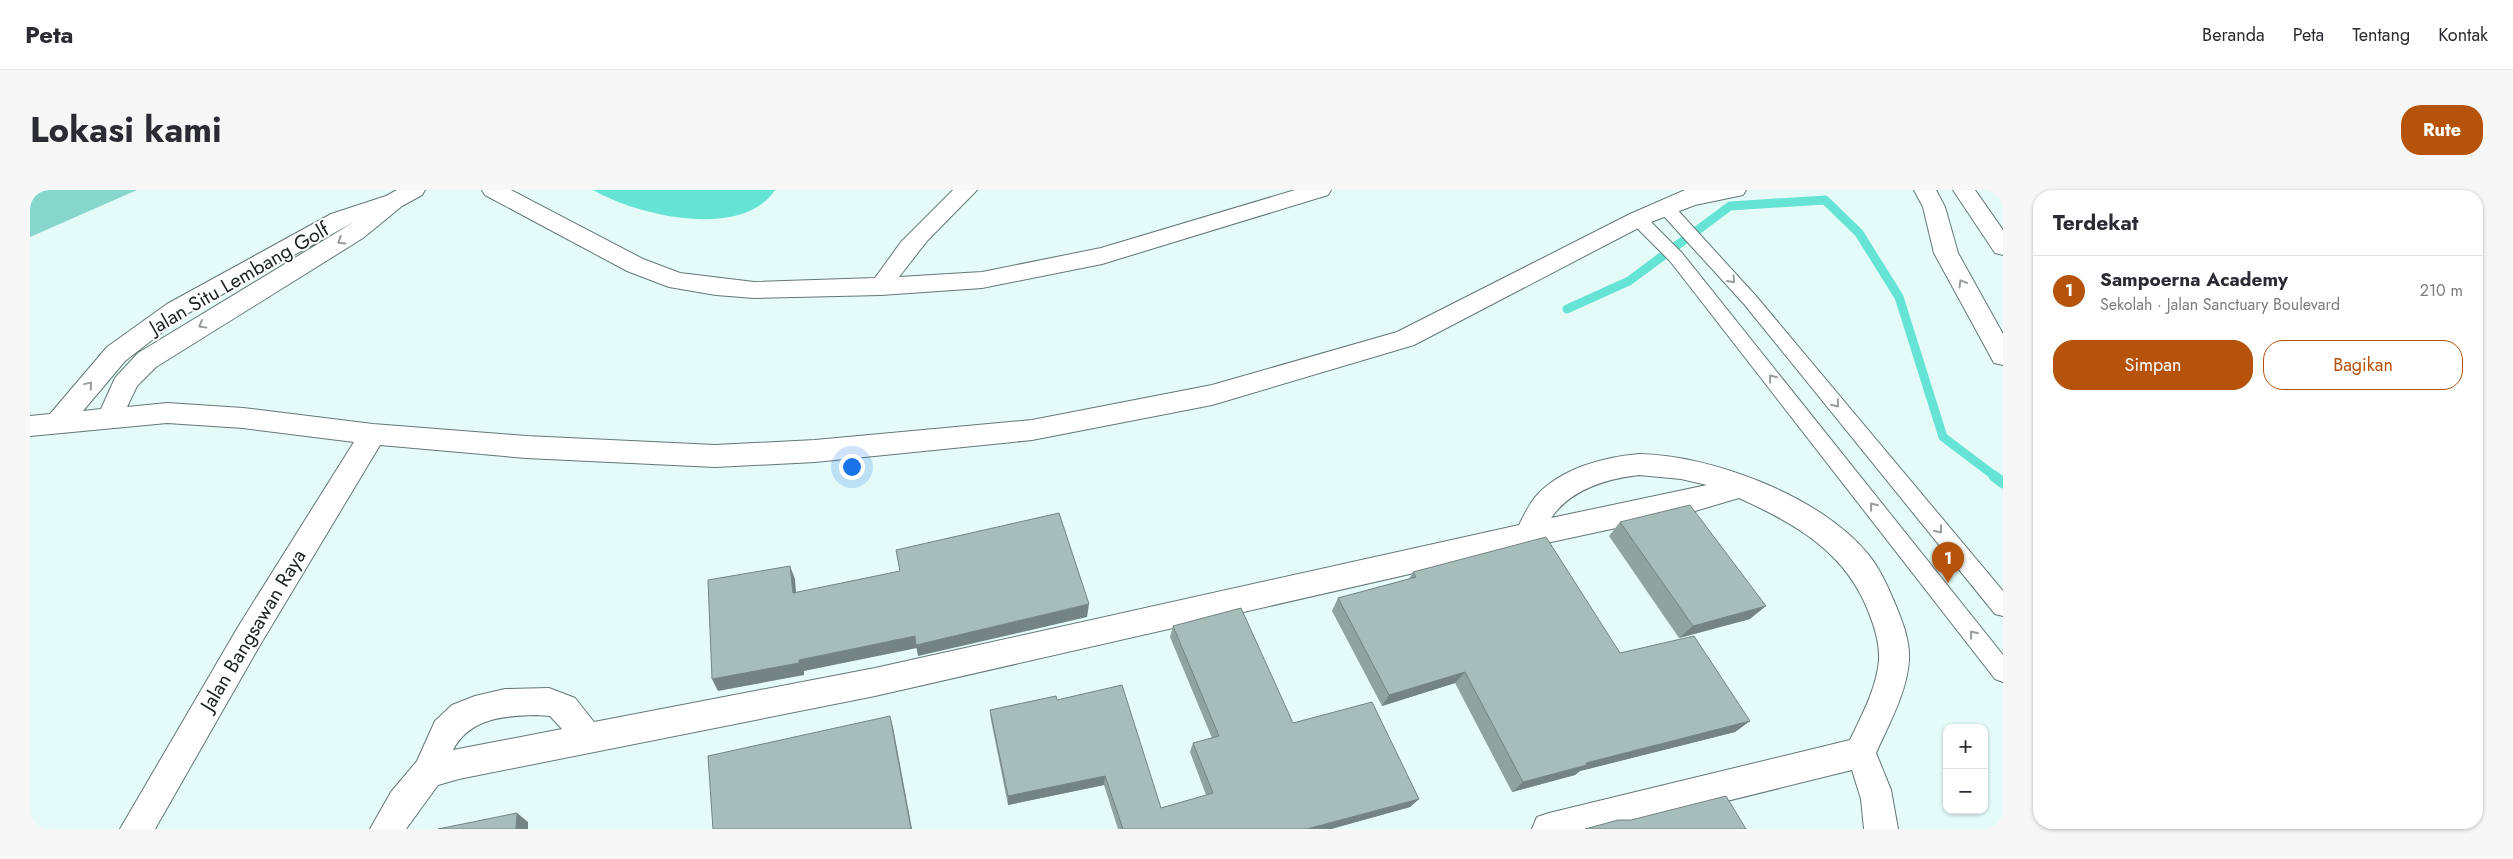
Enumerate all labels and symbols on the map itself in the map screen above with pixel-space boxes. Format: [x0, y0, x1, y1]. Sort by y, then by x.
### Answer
street label: Jalan Situ Lembang Golf [141, 214, 336, 343]
one-way arrow [337, 234, 346, 244]
one-way arrow [1726, 274, 1735, 283]
one-way arrow [1958, 280, 1968, 289]
one-way arrow [199, 319, 208, 329]
one-way arrow [1770, 375, 1778, 384]
one-way arrow [84, 382, 92, 391]
one-way arrow [1831, 399, 1840, 408]
your location [839, 454, 865, 480]
one-way arrow [1870, 503, 1878, 512]
one-way arrow [1934, 524, 1942, 533]
pin: 1 [1932, 542, 1964, 583]
street label: Jalan Bangsawan Raya [192, 544, 313, 719]
one-way arrow [1970, 630, 1979, 640]

